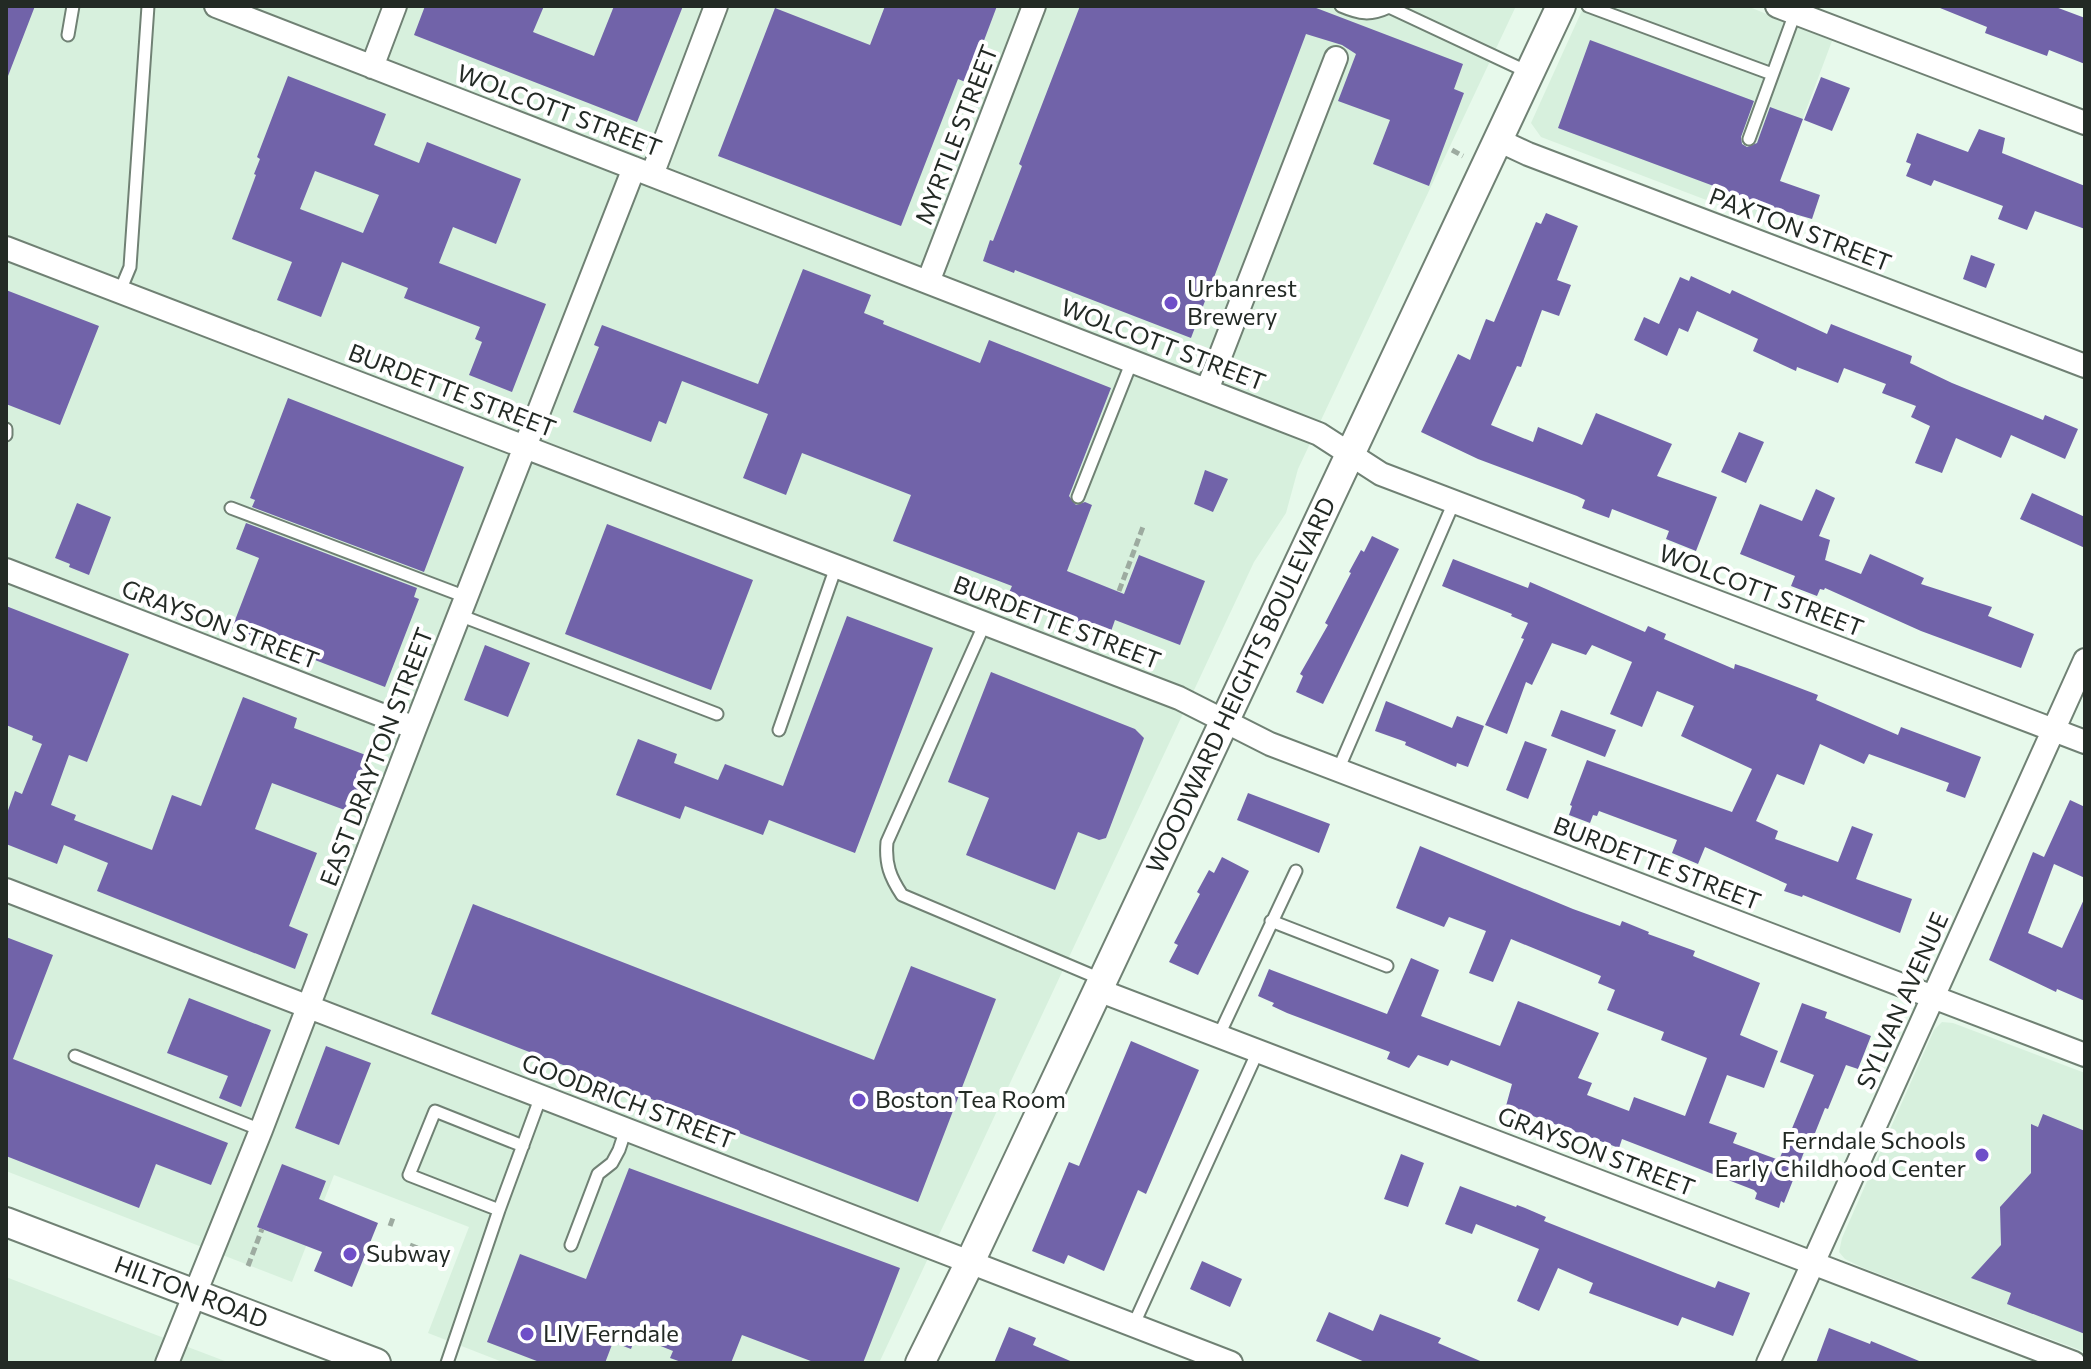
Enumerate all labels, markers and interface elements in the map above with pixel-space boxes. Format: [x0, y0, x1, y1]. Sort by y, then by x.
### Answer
street label: MYRTLE STREET [908, 41, 1003, 228]
street label: WOLCOTT STREET [453, 57, 666, 162]
street label: PAXTON STREET [1705, 181, 1896, 277]
place label: Urbanrest Brewery [1187, 273, 1297, 330]
street label: WOLCOTT STREET [1057, 291, 1270, 396]
marker: Urbanrest Brewery [1162, 294, 1180, 312]
street label: BURDETTE STREET [345, 337, 560, 443]
street label: WOODWARD HEIGHTS BOULEVARD [1139, 492, 1341, 877]
street label: WOLCOTT STREET [1655, 537, 1868, 642]
street label: BURDETTE STREET [950, 569, 1165, 675]
street label: GRAYSON STREET [118, 573, 323, 675]
street label: EAST DRAYTON STREET [313, 623, 438, 890]
street label: BURDETTE STREET [1550, 810, 1765, 916]
street label: SYLVAN AVENUE [1850, 908, 1954, 1093]
street label: GOODRICH STREET [518, 1047, 739, 1155]
place label: Boston Tea Room [875, 1084, 1066, 1113]
marker: Boston Tea Room [850, 1091, 868, 1109]
street label: GRAYSON STREET [1494, 1100, 1699, 1202]
place label: Ferndale Schools Early Childhood Center [1715, 1125, 1966, 1182]
marker: Ferndale Schools Early Childhood Center [1973, 1146, 1991, 1164]
place label: Subway [366, 1238, 451, 1267]
marker: Subway [341, 1245, 359, 1263]
street label: HILTON ROAD [111, 1249, 272, 1333]
place label: LIV Ferndale [543, 1318, 679, 1347]
marker: LIV Ferndale [518, 1325, 536, 1343]

